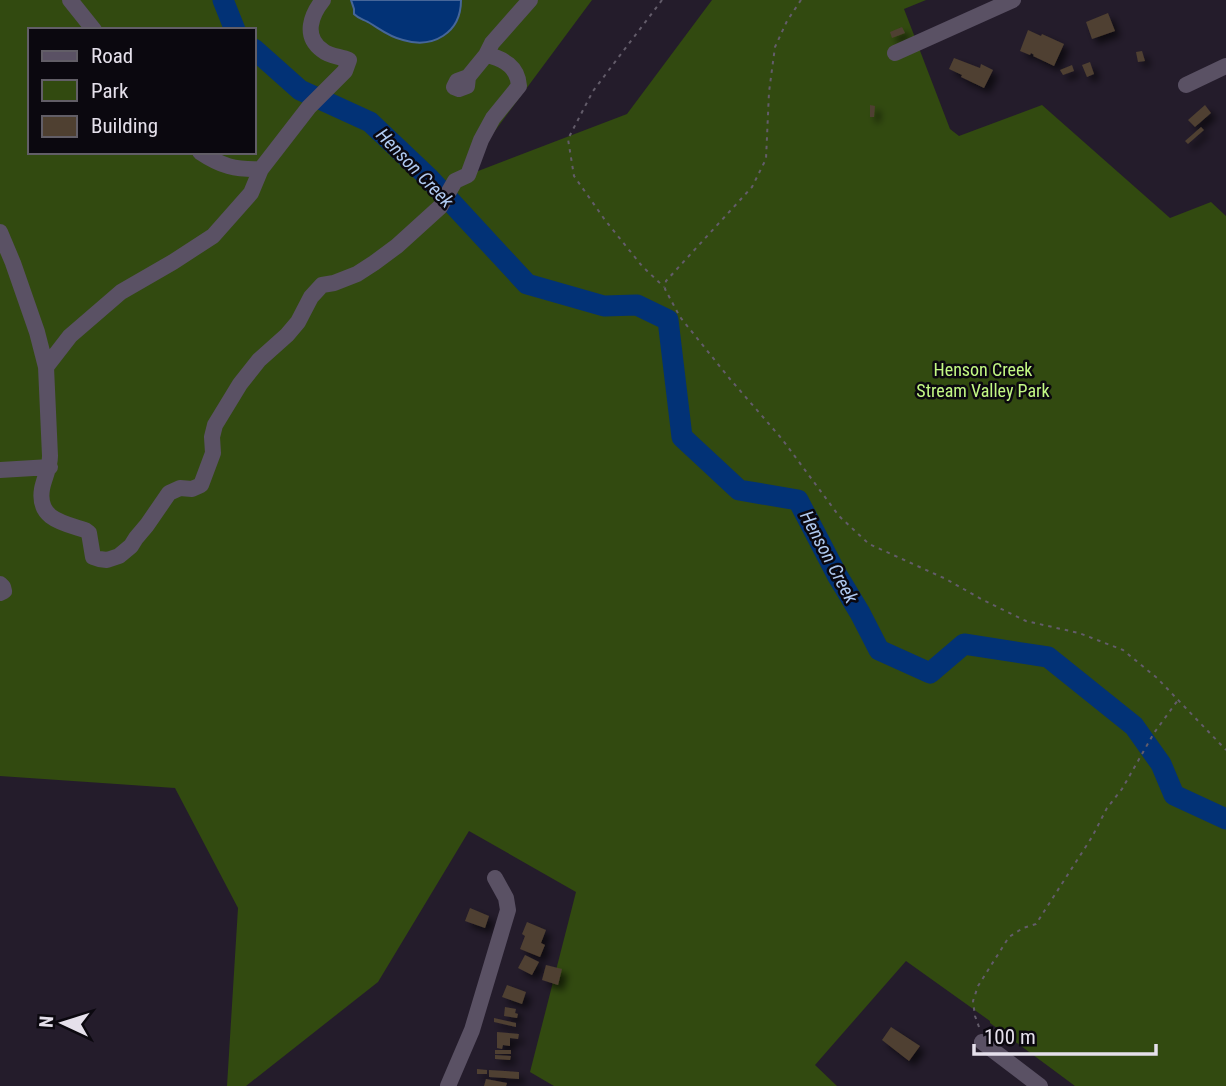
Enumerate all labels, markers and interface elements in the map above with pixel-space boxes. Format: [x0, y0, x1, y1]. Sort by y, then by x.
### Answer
legend [28, 28, 256, 154]
text: Road [91, 44, 133, 68]
text: Park [91, 79, 129, 103]
text: Building [91, 114, 158, 138]
water label: Henson Creek [372, 124, 459, 213]
park label: Henson Creek Stream Valley Park [916, 359, 1050, 401]
water label: Henson Creek [795, 507, 863, 608]
north arrow [28, 988, 98, 1058]
scale bar [974, 1012, 1156, 1056]
text: N [35, 1015, 58, 1028]
text: 100 m [984, 1025, 1036, 1049]

